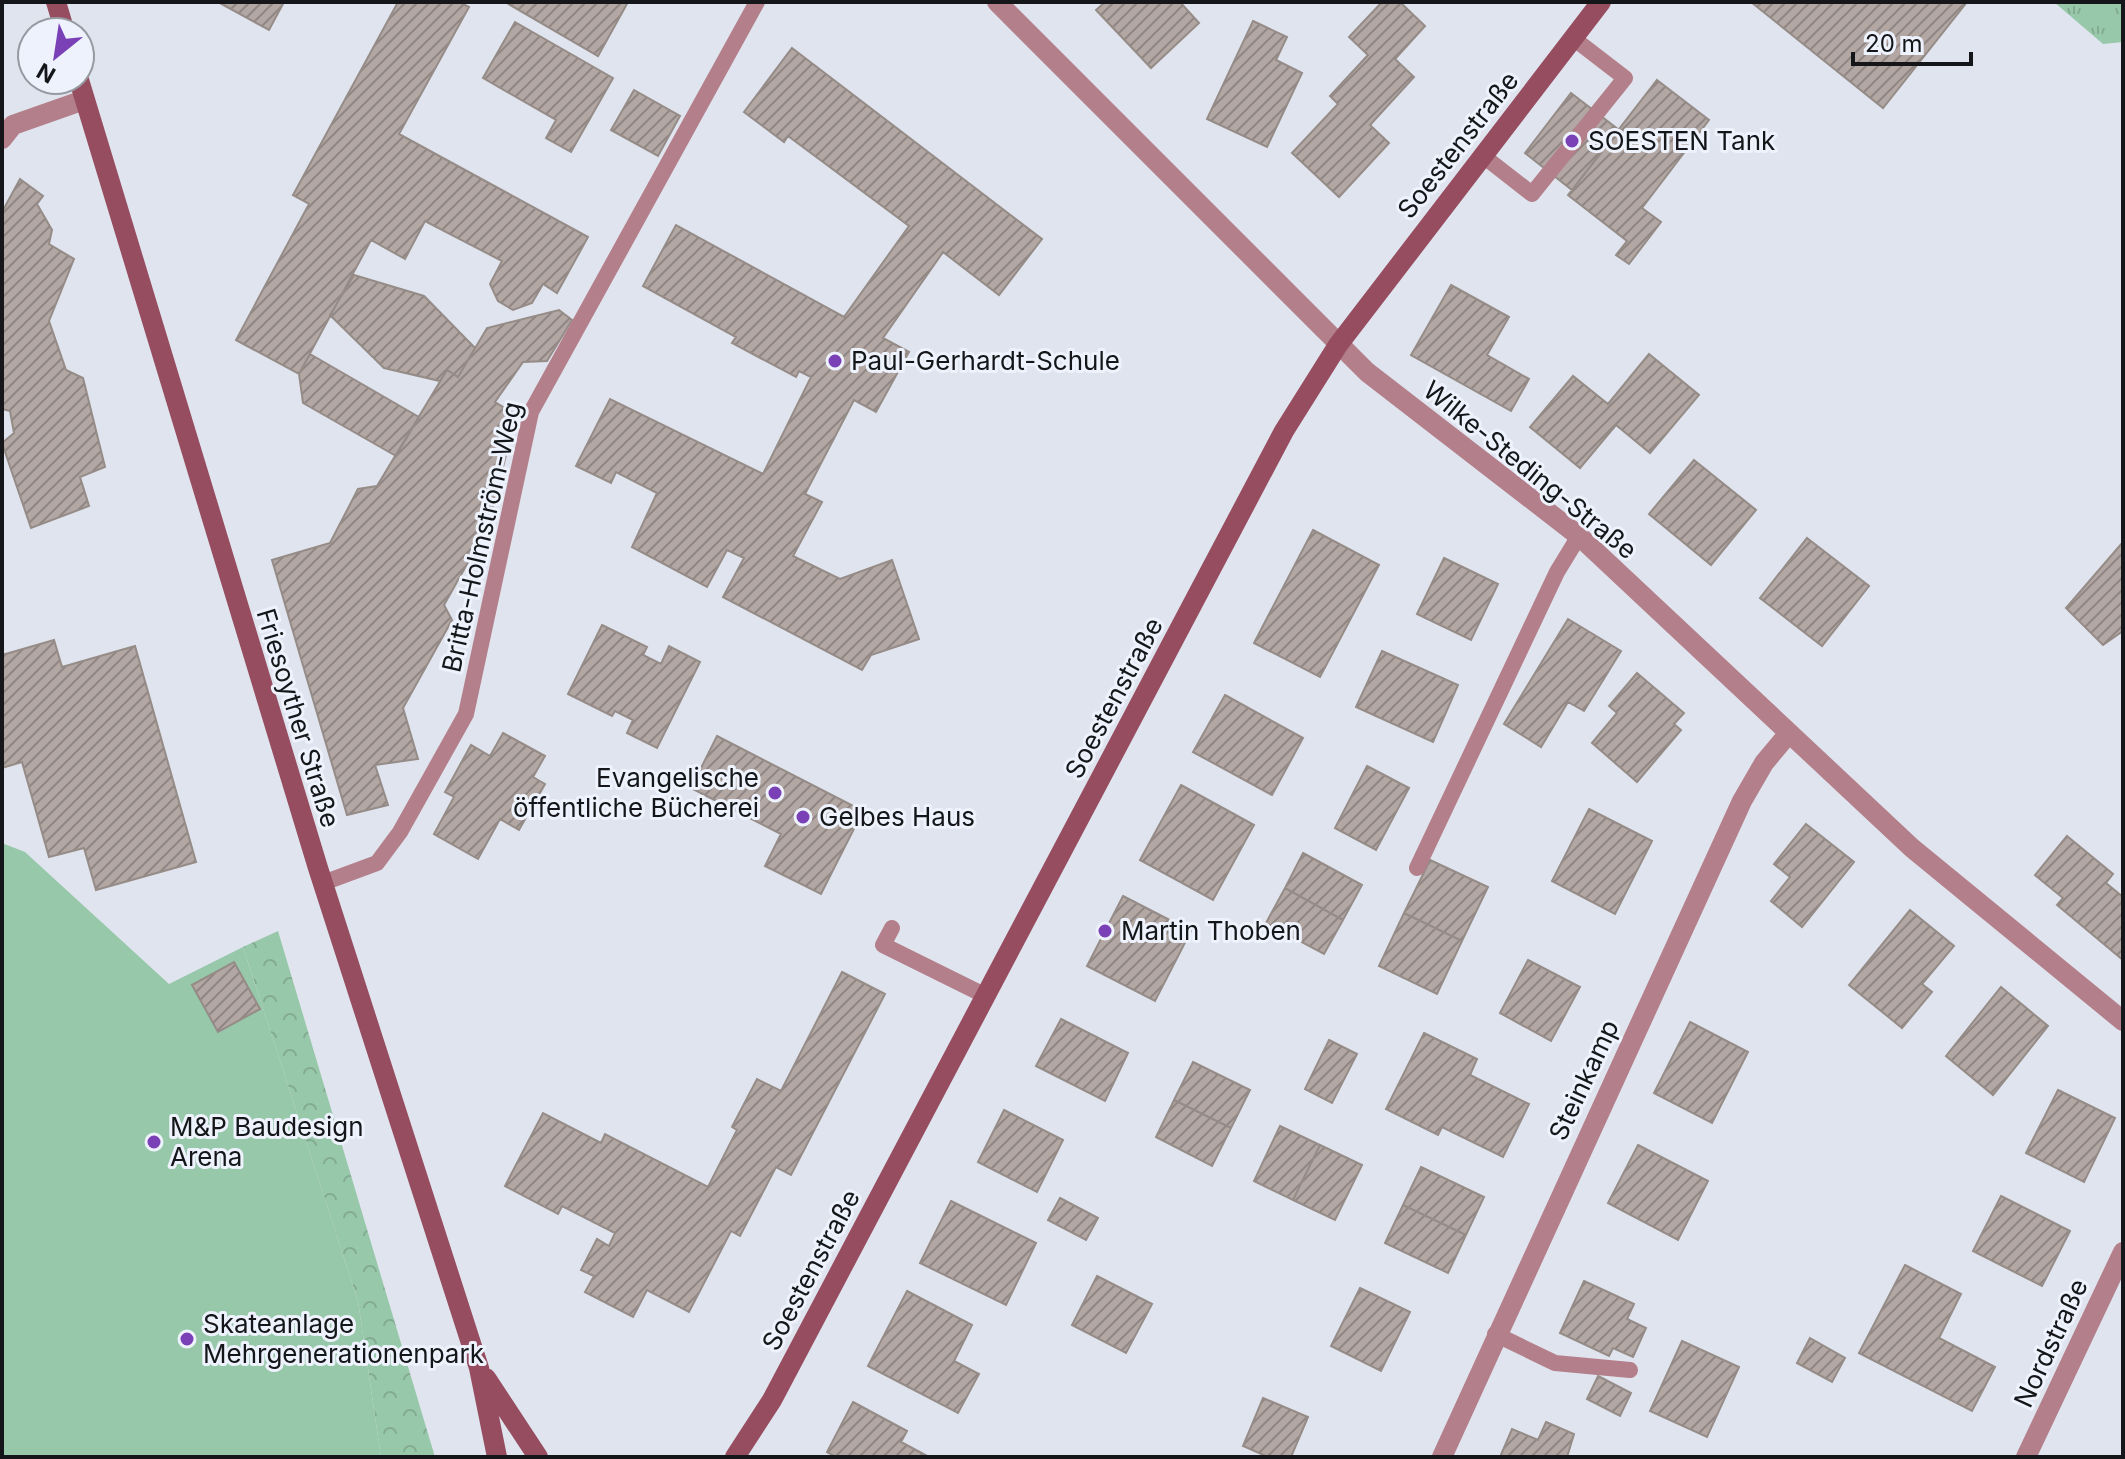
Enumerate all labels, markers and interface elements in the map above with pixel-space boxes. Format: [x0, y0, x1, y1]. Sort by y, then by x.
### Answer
north arrow [16, 16, 96, 96]
scale bar [1853, 16, 1971, 66]
text: 20 m [1865, 29, 1923, 58]
text: N [32, 58, 60, 89]
street label: Soestenstraße [1391, 65, 1525, 224]
place label: SOESTEN Tank [1588, 125, 1775, 156]
marker: SOESTEN Tank [1563, 132, 1581, 150]
place label: Paul-Gerhardt-Schule [851, 345, 1120, 376]
marker: Paul-Gerhardt-Schule [826, 352, 844, 370]
street label: Wilke-Steding-Straße [1417, 374, 1643, 565]
street label: Britta-Holmström-Weg [435, 399, 528, 675]
street label: Friesoyther Straße [250, 605, 346, 831]
street label: Soestenstraße [1058, 612, 1169, 784]
place label: Evangelische öffentliche Bücherei [513, 762, 759, 823]
marker: Evangelische öffentliche Bücherei [766, 784, 784, 802]
place label: Gelbes Haus [819, 801, 975, 832]
marker: Gelbes Haus [794, 808, 812, 826]
place label: Martin Thoben [1121, 915, 1301, 946]
marker: Martin Thoben [1096, 922, 1114, 940]
street label: Steinkamp [1542, 1015, 1625, 1145]
place label: M&P Baudesign Arena [170, 1111, 364, 1172]
marker: M&P Baudesign Arena [145, 1133, 163, 1151]
street label: Soestenstraße [755, 1184, 866, 1356]
street label: Nordstraße [2007, 1274, 2094, 1412]
place label: Skateanlage Mehrgenerationenpark [203, 1308, 484, 1369]
marker: Skateanlage Mehrgenerationenpark [178, 1330, 196, 1348]

